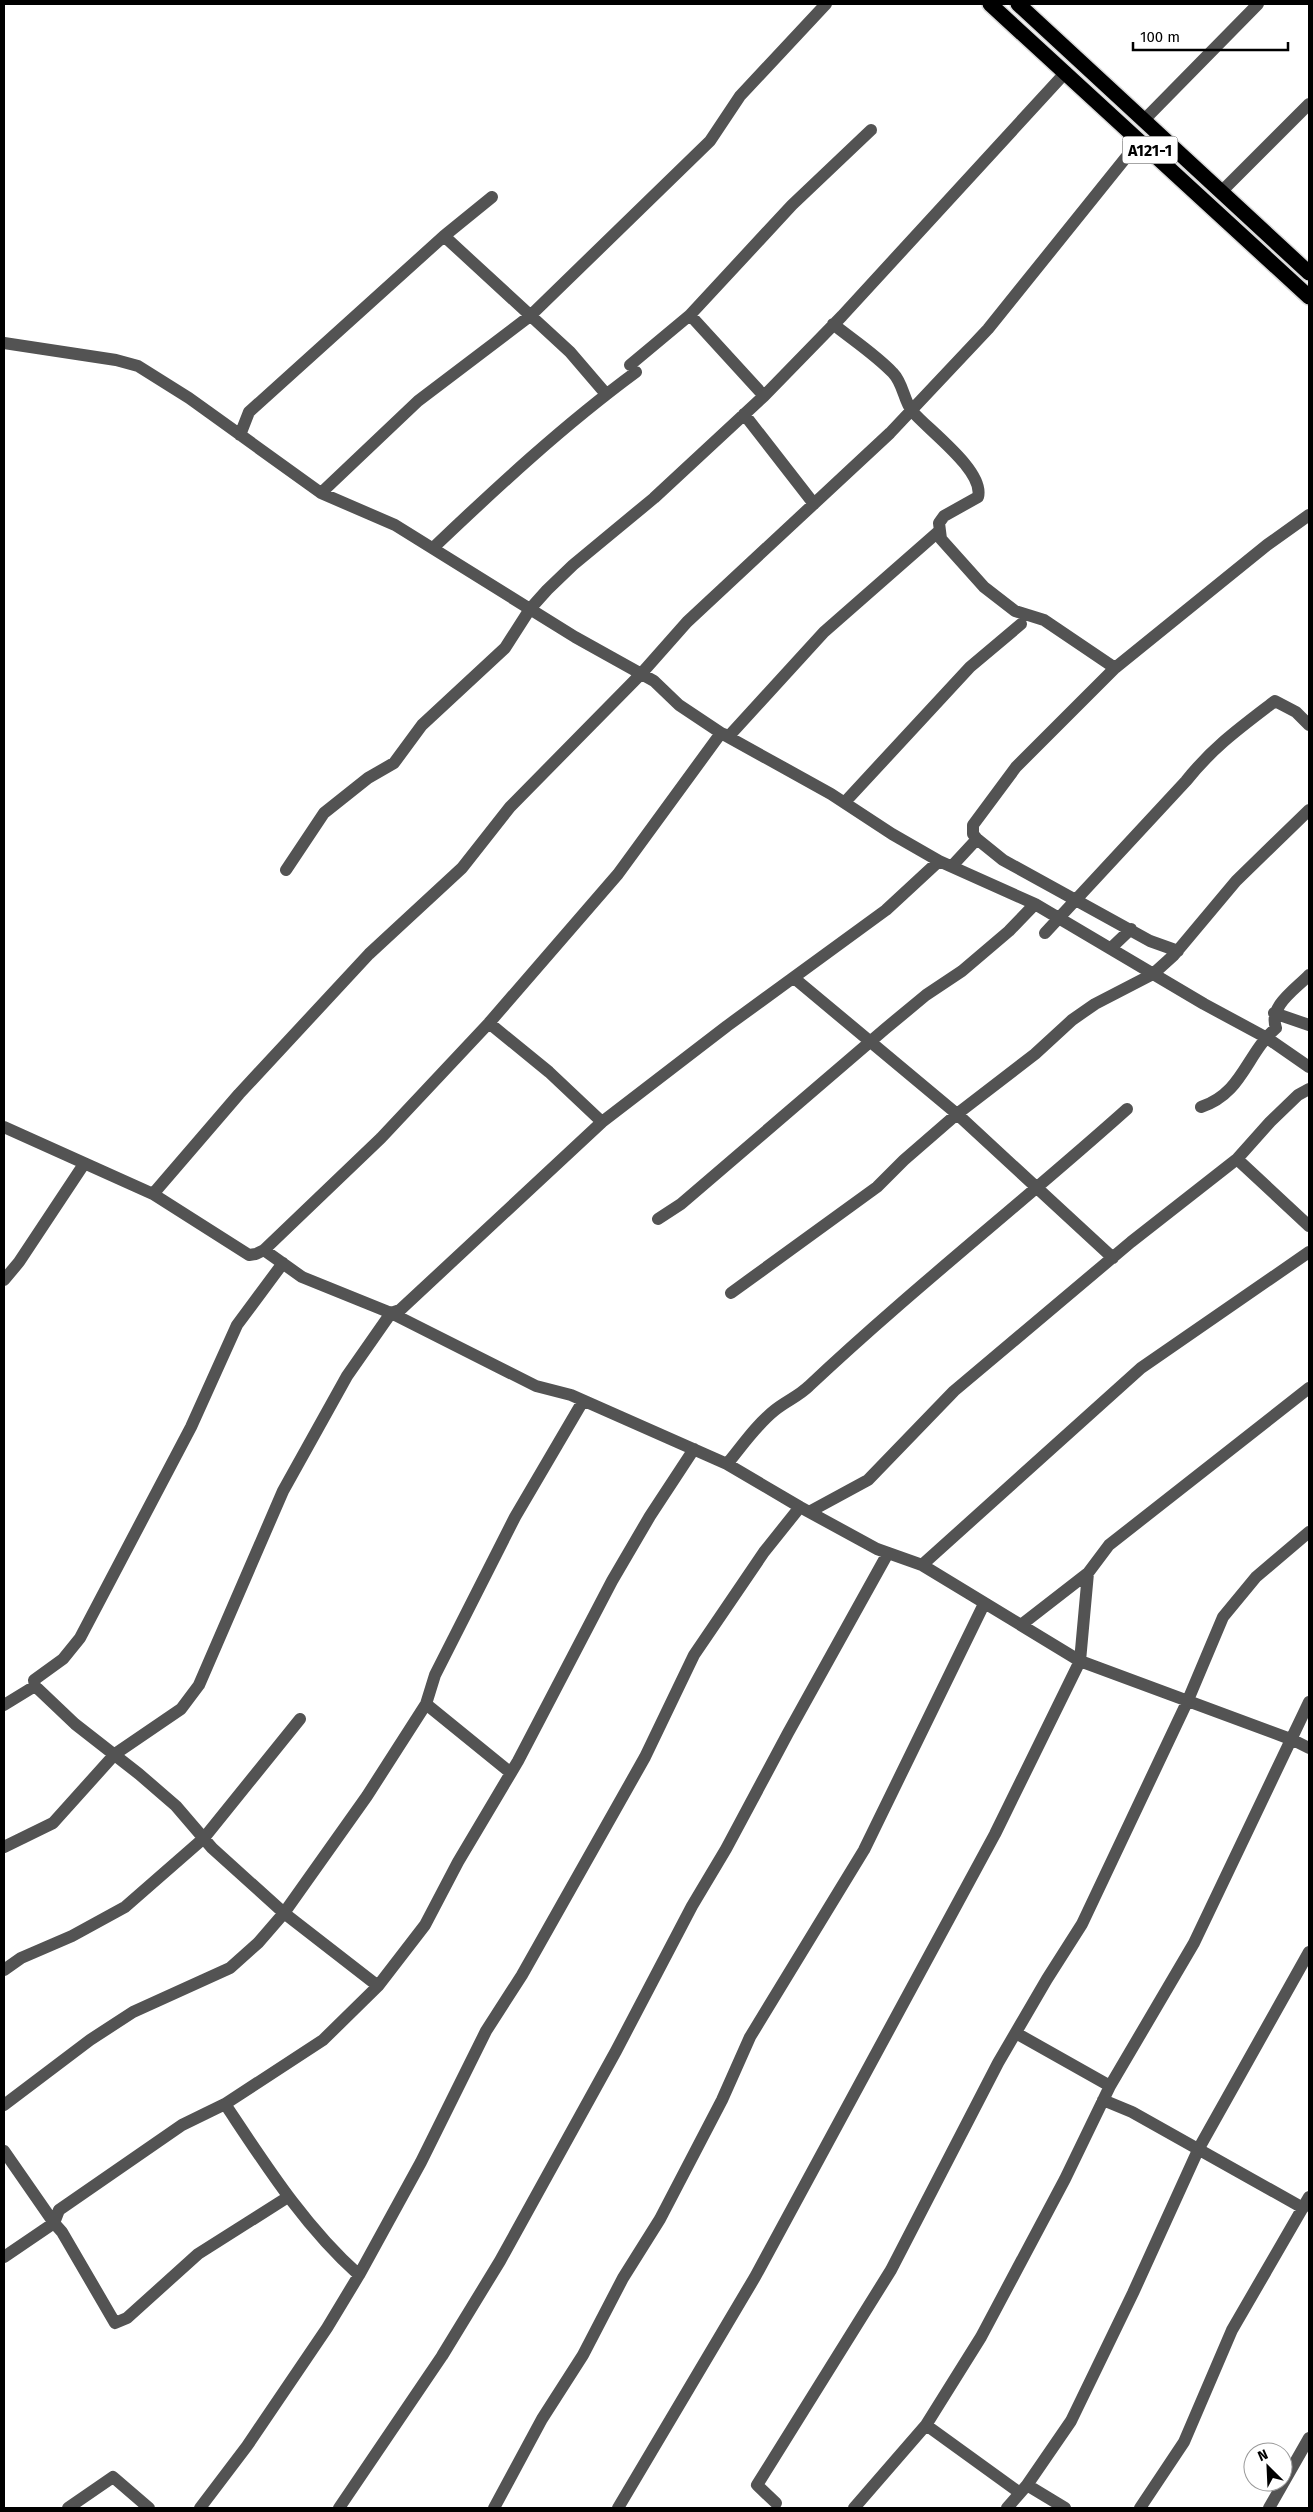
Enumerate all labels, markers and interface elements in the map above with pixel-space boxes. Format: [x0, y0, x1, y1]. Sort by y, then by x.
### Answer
scale bar [1133, 20, 1288, 52]
text: 100 m [1140, 28, 1180, 46]
road number: A121-1 [1122, 136, 1178, 164]
north arrow [1243, 2442, 1293, 2492]
text: N [1255, 2446, 1271, 2465]

